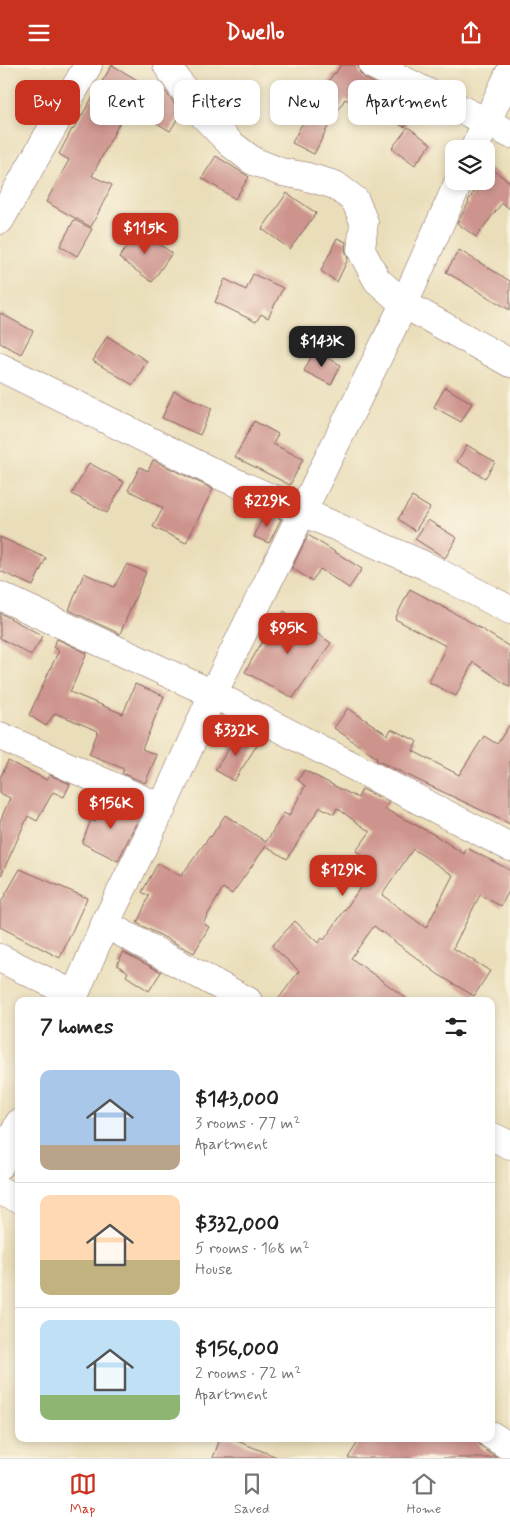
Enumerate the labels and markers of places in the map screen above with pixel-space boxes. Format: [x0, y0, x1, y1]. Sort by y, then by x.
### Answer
pin: $115K [110, 213, 180, 255]
pin: $143K [287, 325, 357, 368]
pin: $229K [232, 485, 302, 528]
pin: $95K [258, 613, 318, 655]
pin: $332K [201, 715, 271, 757]
pin: $156K [76, 787, 146, 830]
pin: $129K [308, 855, 378, 897]

